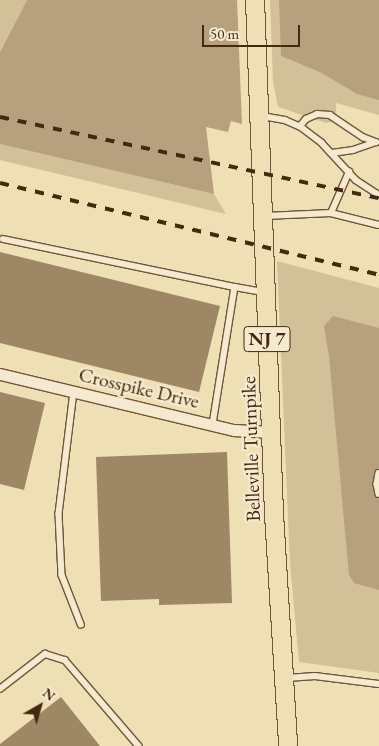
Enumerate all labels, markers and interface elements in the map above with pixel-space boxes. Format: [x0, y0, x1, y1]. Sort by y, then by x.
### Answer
scale bar [204, 15, 302, 47]
text: 50 m [210, 24, 239, 43]
road number: NJ 7 [243, 322, 291, 356]
street label: Crosspike Drive [76, 362, 202, 414]
street label: Belleville Turnpike [236, 376, 266, 522]
north arrow [15, 681, 65, 731]
text: N [39, 684, 59, 705]

